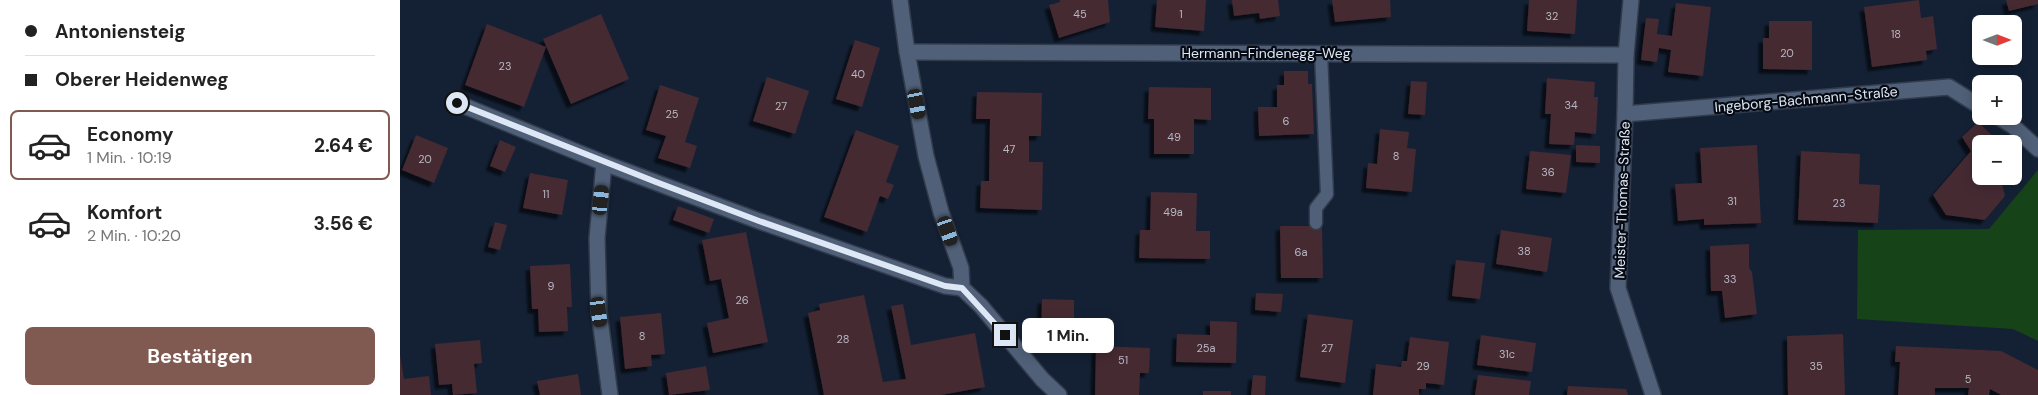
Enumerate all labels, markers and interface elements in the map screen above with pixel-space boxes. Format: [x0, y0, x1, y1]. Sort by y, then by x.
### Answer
house number: 45 [1073, 7, 1087, 21]
house number: 1 [1179, 7, 1183, 21]
house number: 32 [1546, 9, 1558, 23]
north arrow [1972, 15, 2022, 65]
map controls [1972, 15, 2022, 185]
text: Antoniensteig [55, 19, 186, 44]
house number: 18 [1891, 27, 1901, 41]
street label: Hermann-Findenegg-Weg [1181, 44, 1351, 62]
house number: 20 [1780, 46, 1794, 60]
house number: 23 [499, 59, 511, 73]
text: Oberer Heidenweg [55, 67, 229, 92]
house number: 40 [851, 67, 865, 81]
button: + [1972, 75, 2022, 125]
street label: Ingeborg-Bachmann-Straße [1714, 82, 1898, 116]
car [906, 88, 927, 120]
route start [446, 92, 468, 114]
house number: 34 [1564, 98, 1578, 112]
house number: 27 [775, 99, 787, 113]
house number: 25 [665, 107, 679, 121]
house number: 6 [1283, 114, 1290, 128]
street label: Meister-Thomas-Straße [1610, 121, 1634, 279]
text: Economy [87, 122, 174, 147]
icon: car [27, 123, 72, 168]
house number: 49 [1167, 130, 1181, 144]
text: 2.64 € [314, 133, 373, 158]
button: − [1972, 135, 2022, 185]
house number: 47 [1003, 142, 1015, 156]
text: 1 Min. · 10:19 [87, 147, 172, 168]
house number: 8 [1393, 149, 1399, 163]
house number: 20 [418, 152, 432, 166]
house number: 36 [1541, 165, 1555, 179]
car [591, 184, 610, 216]
house number: 11 [543, 187, 549, 201]
house number: 31 [1727, 194, 1737, 208]
house number: 23 [1833, 196, 1845, 210]
text: Komfort [87, 200, 162, 225]
icon: car [27, 201, 72, 246]
house number: 49a [1163, 205, 1183, 219]
text: 3.56 € [313, 211, 373, 236]
car [936, 214, 959, 248]
text: 2 Min. · 10:20 [87, 225, 181, 246]
house number: 38 [1517, 244, 1531, 258]
house number: 6a [1295, 245, 1307, 259]
house number: 33 [1723, 272, 1737, 286]
house number: 9 [548, 279, 555, 293]
house number: 26 [735, 293, 749, 307]
car [589, 296, 608, 328]
callout: 1 Min. [1022, 318, 1115, 352]
route end [994, 324, 1016, 346]
text: 1 Min. [1047, 325, 1089, 346]
button: Bestätigen [25, 327, 375, 385]
house number: 8 [639, 329, 645, 343]
house number: 28 [837, 332, 849, 346]
house number: 25a [1196, 341, 1216, 355]
house number: 27 [1321, 341, 1333, 355]
house number: 31c [1499, 347, 1515, 361]
house number: 51 [1118, 353, 1128, 367]
house number: 29 [1416, 359, 1430, 373]
house number: 35 [1809, 359, 1823, 373]
house number: 5 [1965, 372, 1972, 386]

